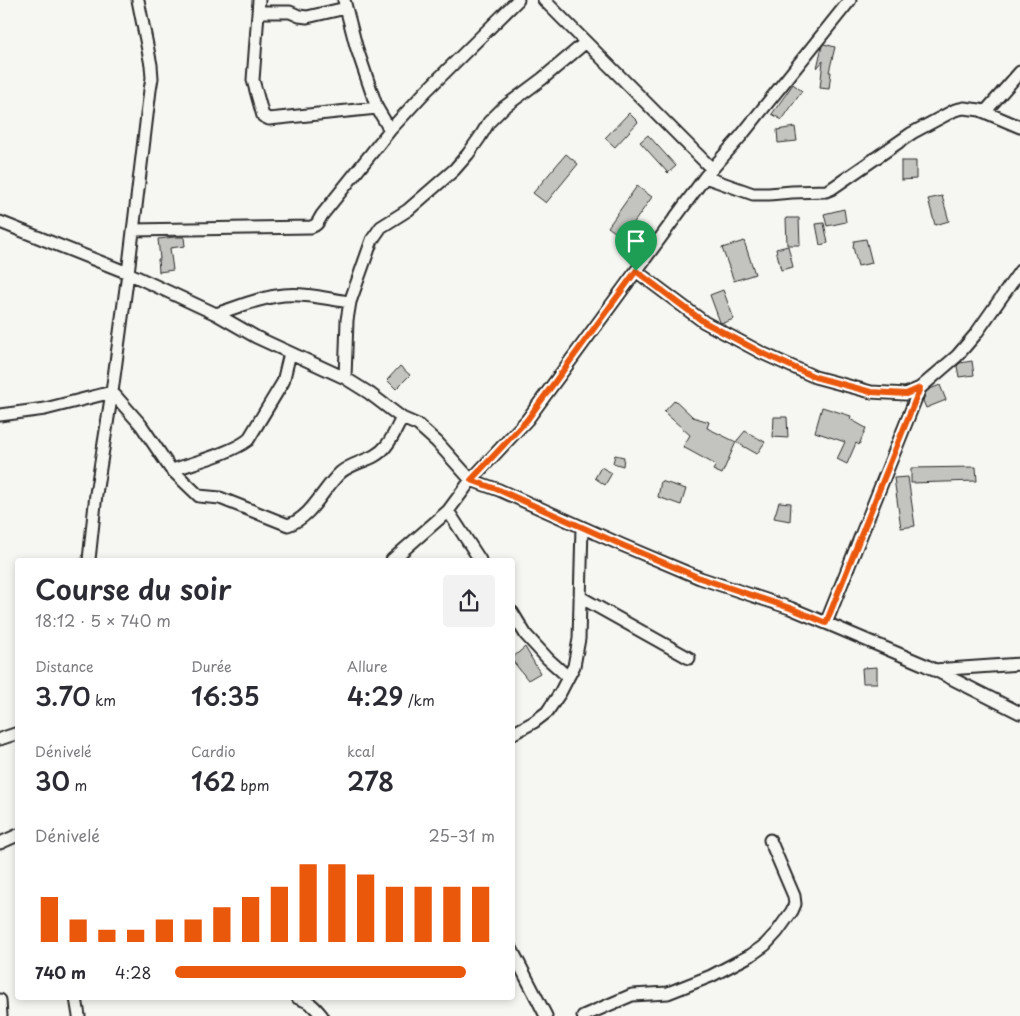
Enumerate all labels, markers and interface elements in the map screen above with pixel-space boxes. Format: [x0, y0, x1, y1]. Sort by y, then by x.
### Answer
pin [615, 220, 657, 271]
icon: arrive [622, 227, 650, 255]
text: Course du soir [35, 567, 232, 610]
button: share [443, 575, 495, 627]
text: 18:12 · 5 × 740 m [35, 608, 171, 632]
text: Distance [35, 656, 94, 677]
text: Durée [191, 656, 232, 677]
text: Allure [347, 656, 388, 677]
text: 3.70 [35, 677, 90, 715]
text: 16:35 [191, 677, 260, 715]
text: 4:29 [347, 677, 403, 715]
text: km [90, 690, 116, 711]
text: /km [403, 690, 435, 711]
text: Dénivelé [35, 741, 92, 762]
text: Cardio [191, 741, 236, 762]
text: kcal [347, 741, 375, 762]
text: 30 [35, 762, 70, 800]
text: 162 [191, 762, 236, 800]
text: 278 [347, 762, 394, 800]
text: m [70, 775, 87, 796]
text: bpm [236, 775, 269, 796]
text: Dénivelé [35, 823, 100, 847]
text: 25–31 m [429, 823, 495, 847]
text: 740 m [35, 960, 86, 984]
text: 4:28 [115, 960, 151, 984]

